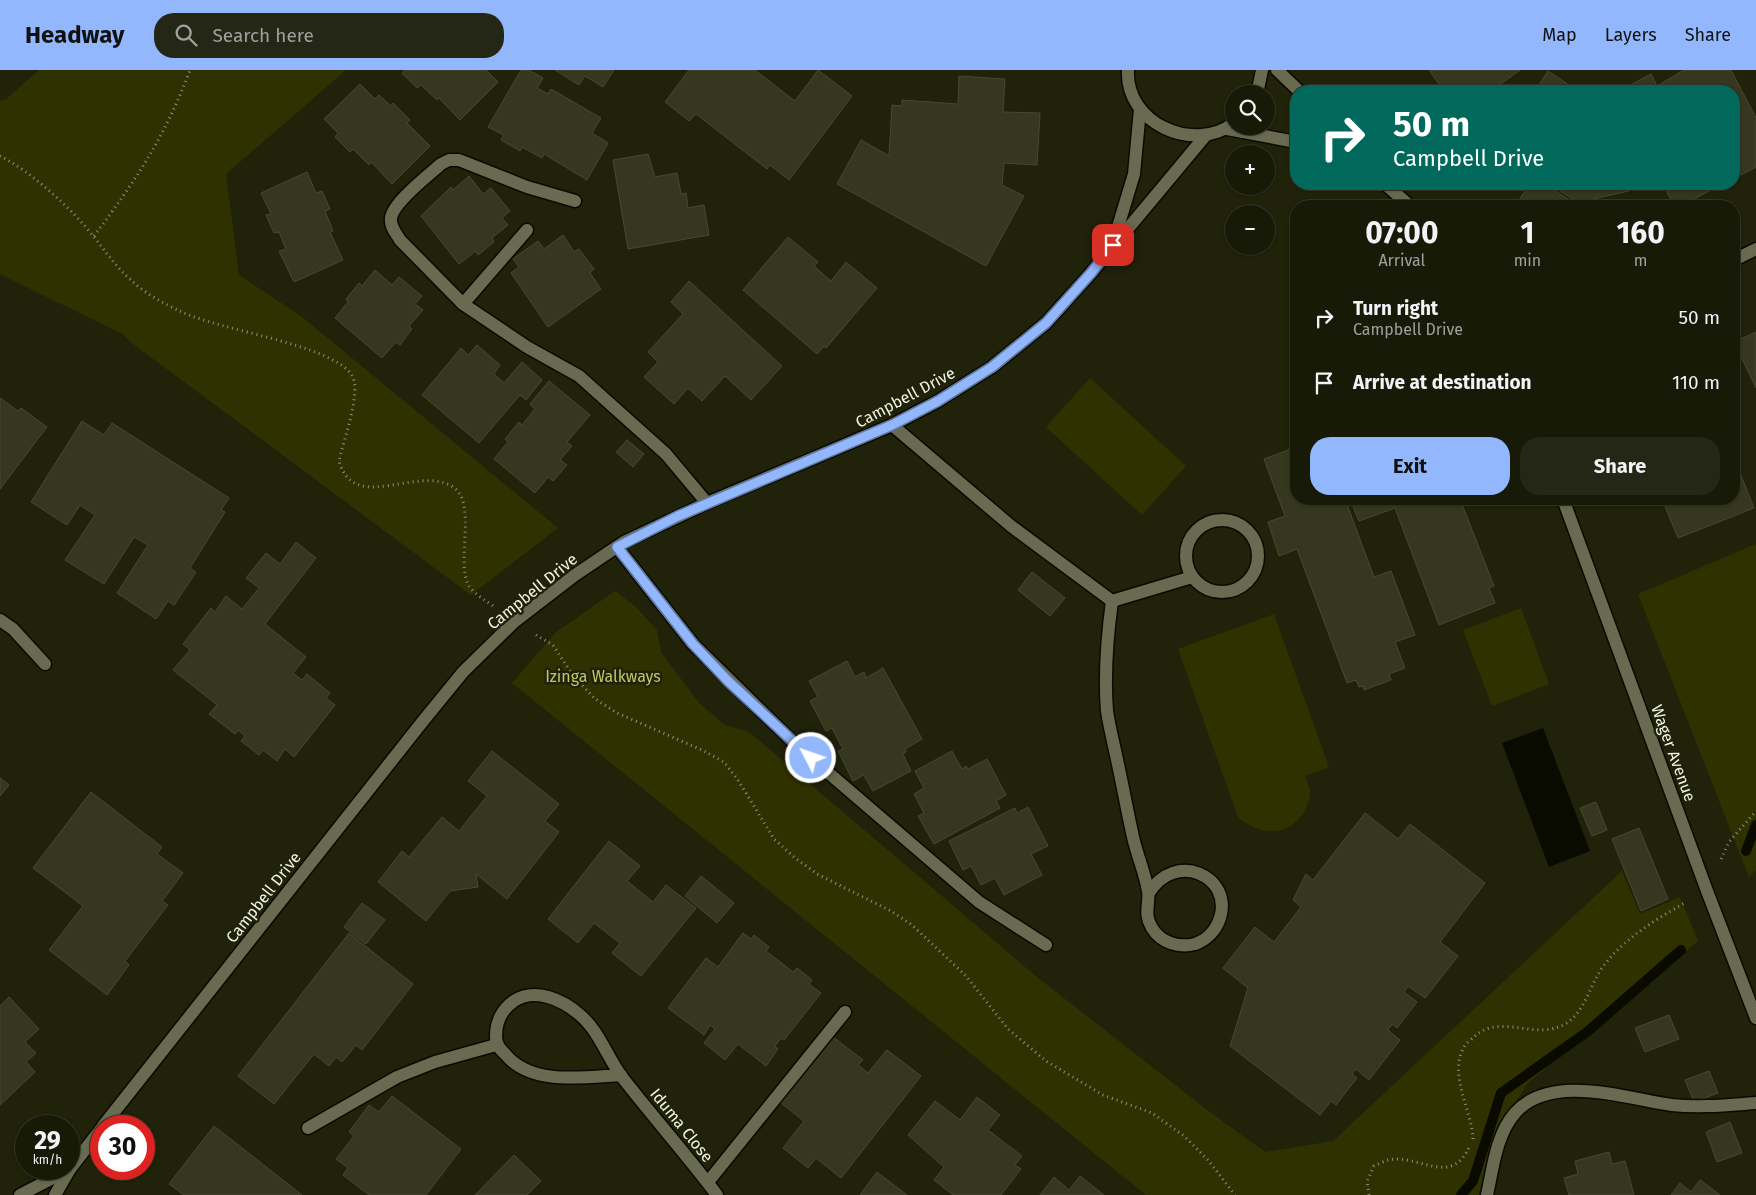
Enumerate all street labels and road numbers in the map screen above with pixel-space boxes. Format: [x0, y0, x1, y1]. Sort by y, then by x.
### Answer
street label: Campbell Drive [852, 363, 958, 432]
street label: Campbell Drive [484, 549, 581, 633]
street label: Wager Avenue [1647, 702, 1700, 804]
street label: Campbell Drive [222, 848, 305, 947]
street label: Iduma Close [646, 1085, 717, 1166]

